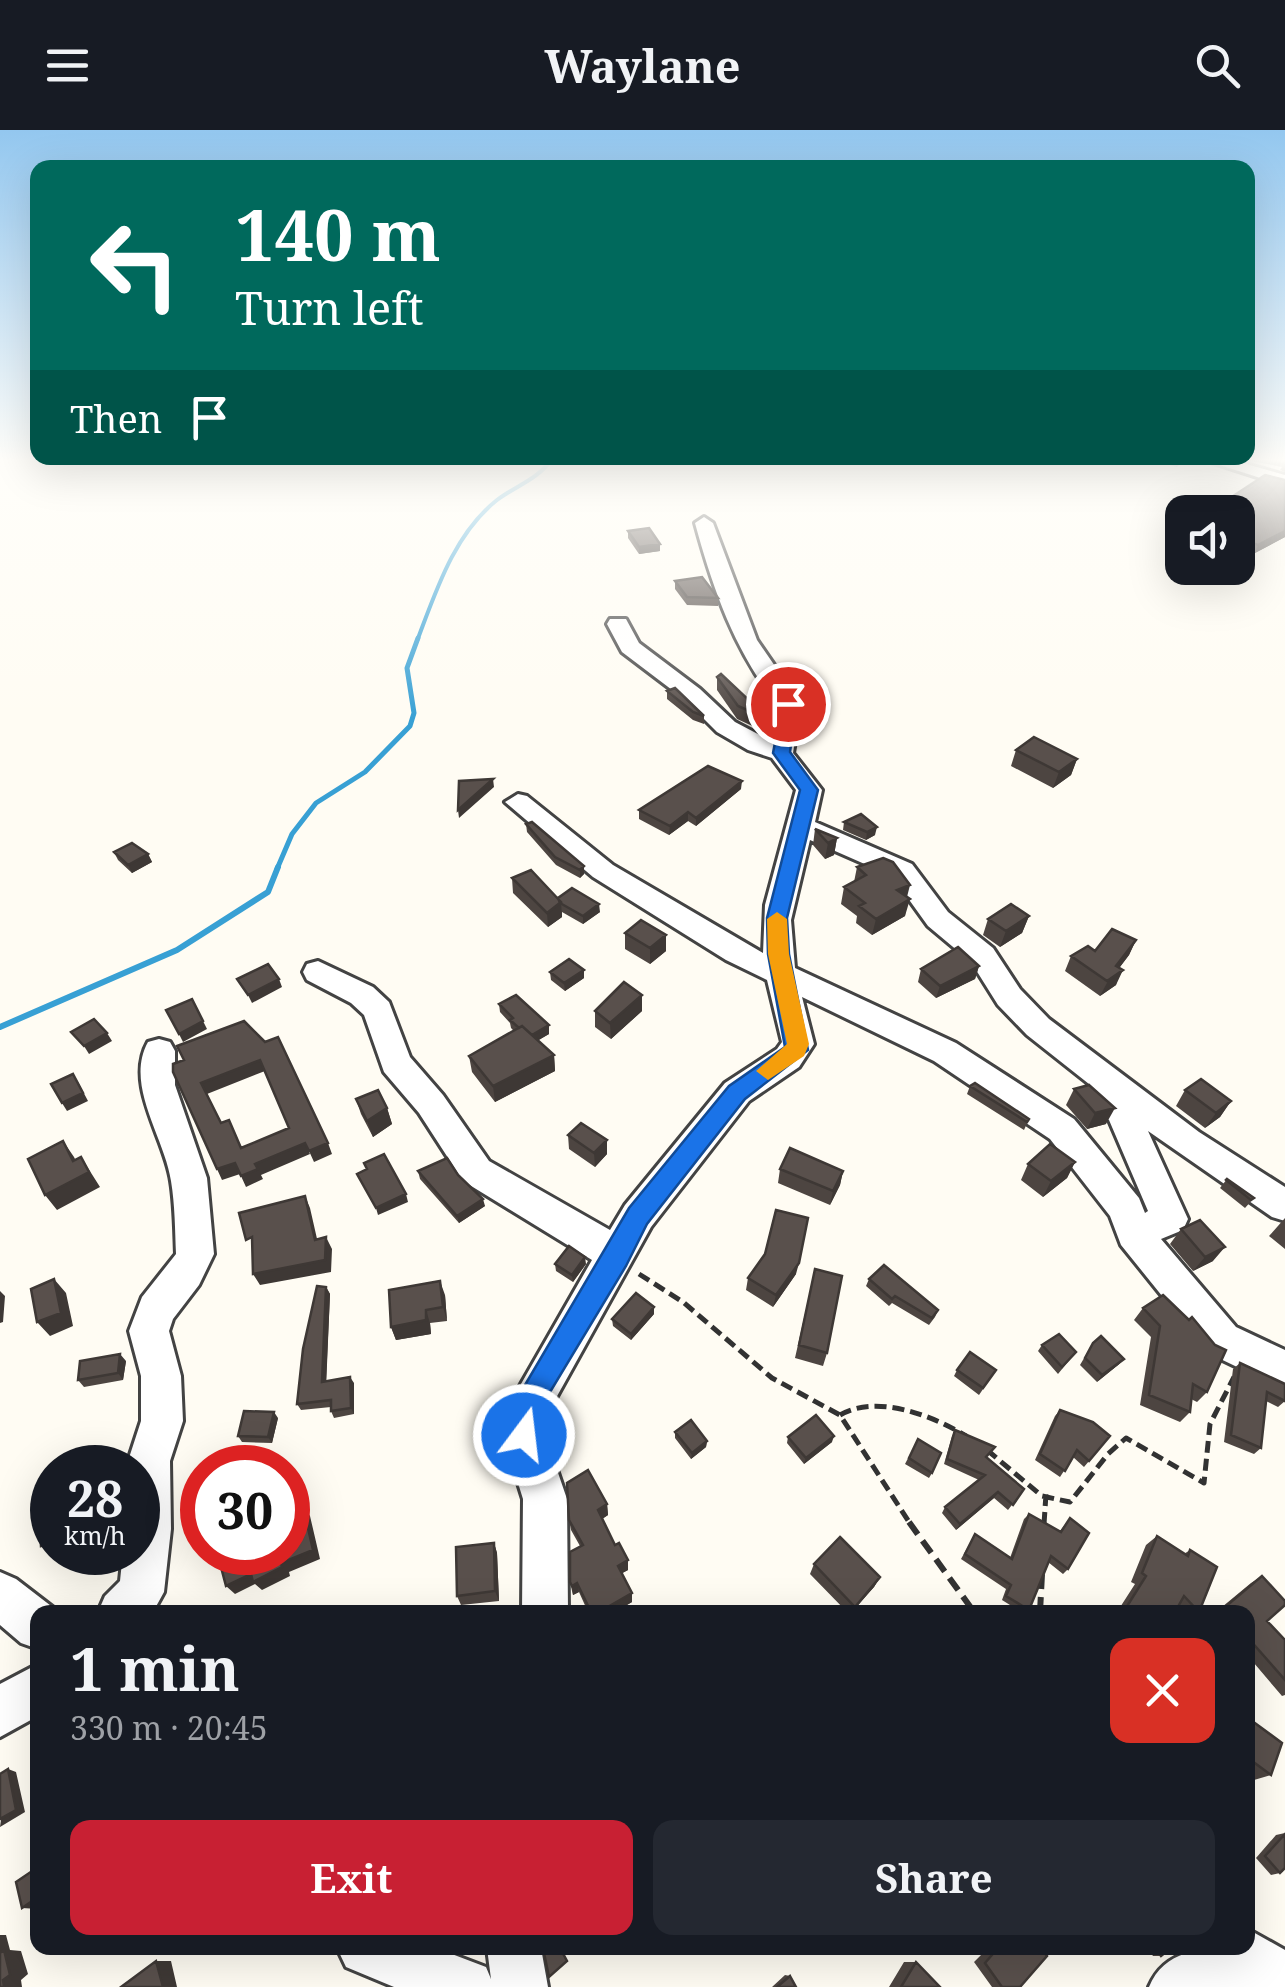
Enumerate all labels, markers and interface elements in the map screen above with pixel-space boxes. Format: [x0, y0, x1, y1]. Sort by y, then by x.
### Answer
text: Waylane [545, 35, 740, 96]
icon: menu [40, 38, 95, 93]
icon: search [1190, 38, 1245, 93]
text: 140 m [235, 186, 441, 282]
icon: left [70, 200, 200, 330]
text: Turn left [235, 277, 424, 338]
icon: arrive [182, 390, 237, 445]
text: Then [70, 392, 162, 444]
map controls [1165, 495, 1255, 585]
button: sound [1165, 495, 1255, 585]
pin [746, 662, 831, 747]
icon: arrive [761, 677, 816, 732]
position arrow [472, 1383, 576, 1487]
speed limit sign: 30 [180, 1445, 310, 1575]
text: 28 [67, 1464, 123, 1532]
text: km/h [64, 1518, 126, 1552]
text: 1 min [70, 1627, 240, 1709]
button: close [1110, 1638, 1215, 1743]
text: 330 m · 20:45 [70, 1706, 268, 1749]
button: Exit [70, 1820, 633, 1935]
button: Share [653, 1820, 1215, 1935]

